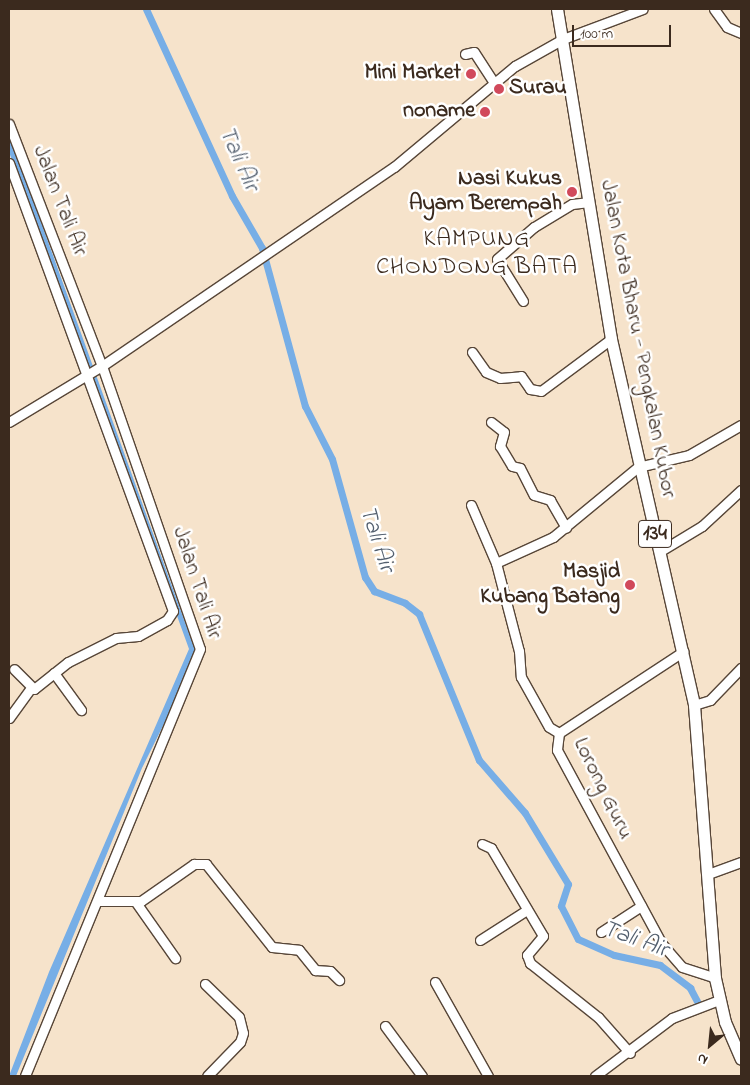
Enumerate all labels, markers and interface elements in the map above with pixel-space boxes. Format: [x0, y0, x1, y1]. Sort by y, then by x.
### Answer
scale bar [575, 15, 674, 47]
text: 100 m [580, 23, 613, 45]
place label: Mini Market [364, 61, 461, 87]
marker: Mini Market [465, 68, 477, 80]
place label: Surau [509, 76, 567, 102]
marker: Surau [493, 83, 505, 95]
place label: noname [403, 99, 475, 125]
marker: noname [479, 106, 491, 118]
water label: Tali Air [211, 122, 265, 196]
street label: Jalan Tali Air [26, 142, 92, 260]
place label: Nasi Kukus Ayam Berempah [409, 166, 562, 218]
street label: Jalan Kota Bharu - Pengkalan Kubor [593, 178, 681, 500]
marker: Nasi Kukus Ayam Berempah [566, 186, 578, 198]
district label: KAMPUNG CHONDONG BATA [374, 226, 580, 282]
water label: Tali Air [352, 502, 400, 576]
road number: 134 [638, 516, 672, 552]
street label: Jalan Tali Air [165, 524, 227, 642]
place label: Masjid Kubang Batang [480, 559, 620, 610]
marker: Masjid Kubang Batang [624, 579, 636, 591]
street label: Lorong Guru [566, 734, 638, 844]
water label: Tali Air [598, 915, 672, 965]
north arrow [685, 1020, 735, 1070]
text: N [694, 1047, 712, 1070]

